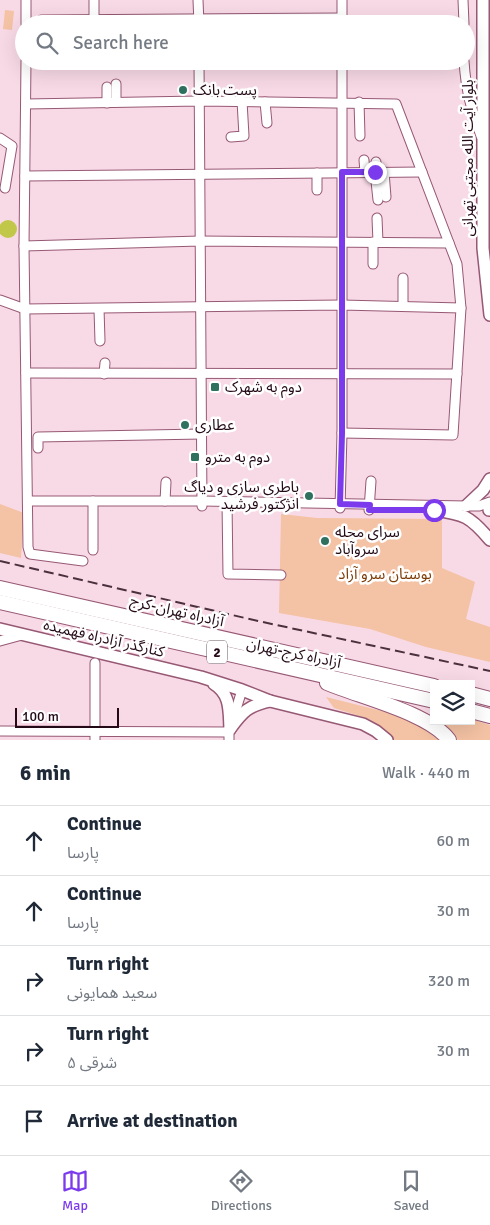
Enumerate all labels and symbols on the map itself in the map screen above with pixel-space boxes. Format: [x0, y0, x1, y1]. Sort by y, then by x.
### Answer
street label: بلوار آیت الله مجتبی تهرانی [459, 79, 477, 237]
place label: پست بانک [193, 81, 257, 100]
marker: پست بانک [177, 84, 189, 96]
route end [364, 161, 387, 184]
place label: دوم به شهرک [225, 378, 302, 398]
marker: دوم به شهرک [209, 381, 221, 393]
place label: عطاری [195, 416, 235, 434]
marker: عطاری [179, 419, 191, 431]
place label: دوم به مترو [205, 448, 270, 468]
marker: دوم به مترو [189, 451, 201, 463]
place label: باطری سازی و دیاگ انژکتور فرشید [184, 478, 299, 513]
marker: باطری سازی و دیاگ انژکتور فرشید [303, 490, 315, 502]
route start [423, 499, 446, 522]
place label: سرای محله سروآباد [335, 523, 400, 558]
marker: سرای محله سروآباد [319, 535, 331, 547]
park label: بوستان سرو آزاد [338, 565, 432, 583]
street label: آزادراه تهران-کرج [128, 591, 226, 634]
street label: کنارگذر آزادراه فهمیده [42, 615, 167, 661]
street label: آزادراه کرج-تهران [245, 634, 343, 675]
road number: 2 [207, 640, 227, 664]
scale bar [15, 705, 119, 728]

